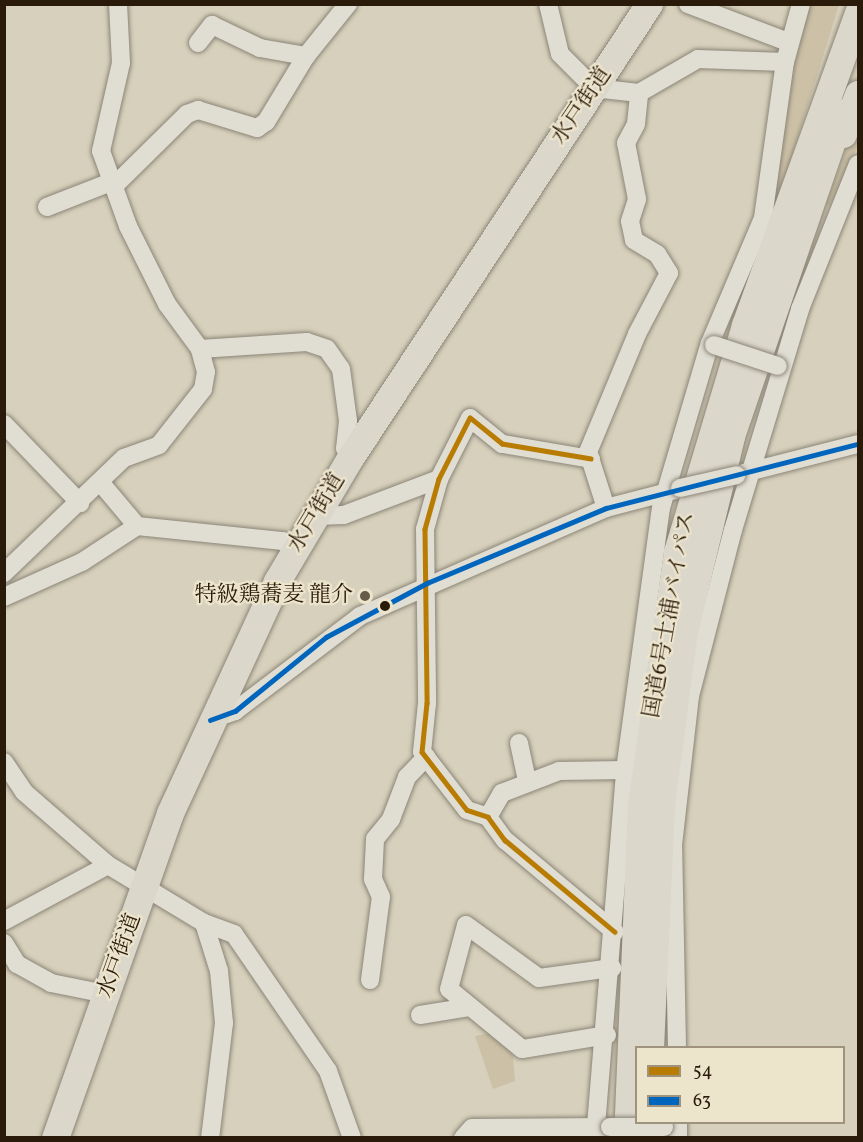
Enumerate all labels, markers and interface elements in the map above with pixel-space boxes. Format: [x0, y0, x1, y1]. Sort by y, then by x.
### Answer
street label: 水戸街道 [546, 62, 618, 150]
street label: 水戸街道 [283, 468, 351, 558]
street label: 国道6号土浦バイパス [639, 510, 701, 720]
place label: 特級鶏蕎麦 龍介 [195, 583, 353, 609]
marker: 特級鶏蕎麦 龍介 [358, 589, 372, 603]
unlabelled marker [379, 600, 391, 612]
street label: 水戸街道 [93, 910, 147, 1002]
legend [635, 1046, 845, 1124]
text: 54 [693, 1059, 712, 1084]
text: 63 [693, 1089, 711, 1114]

